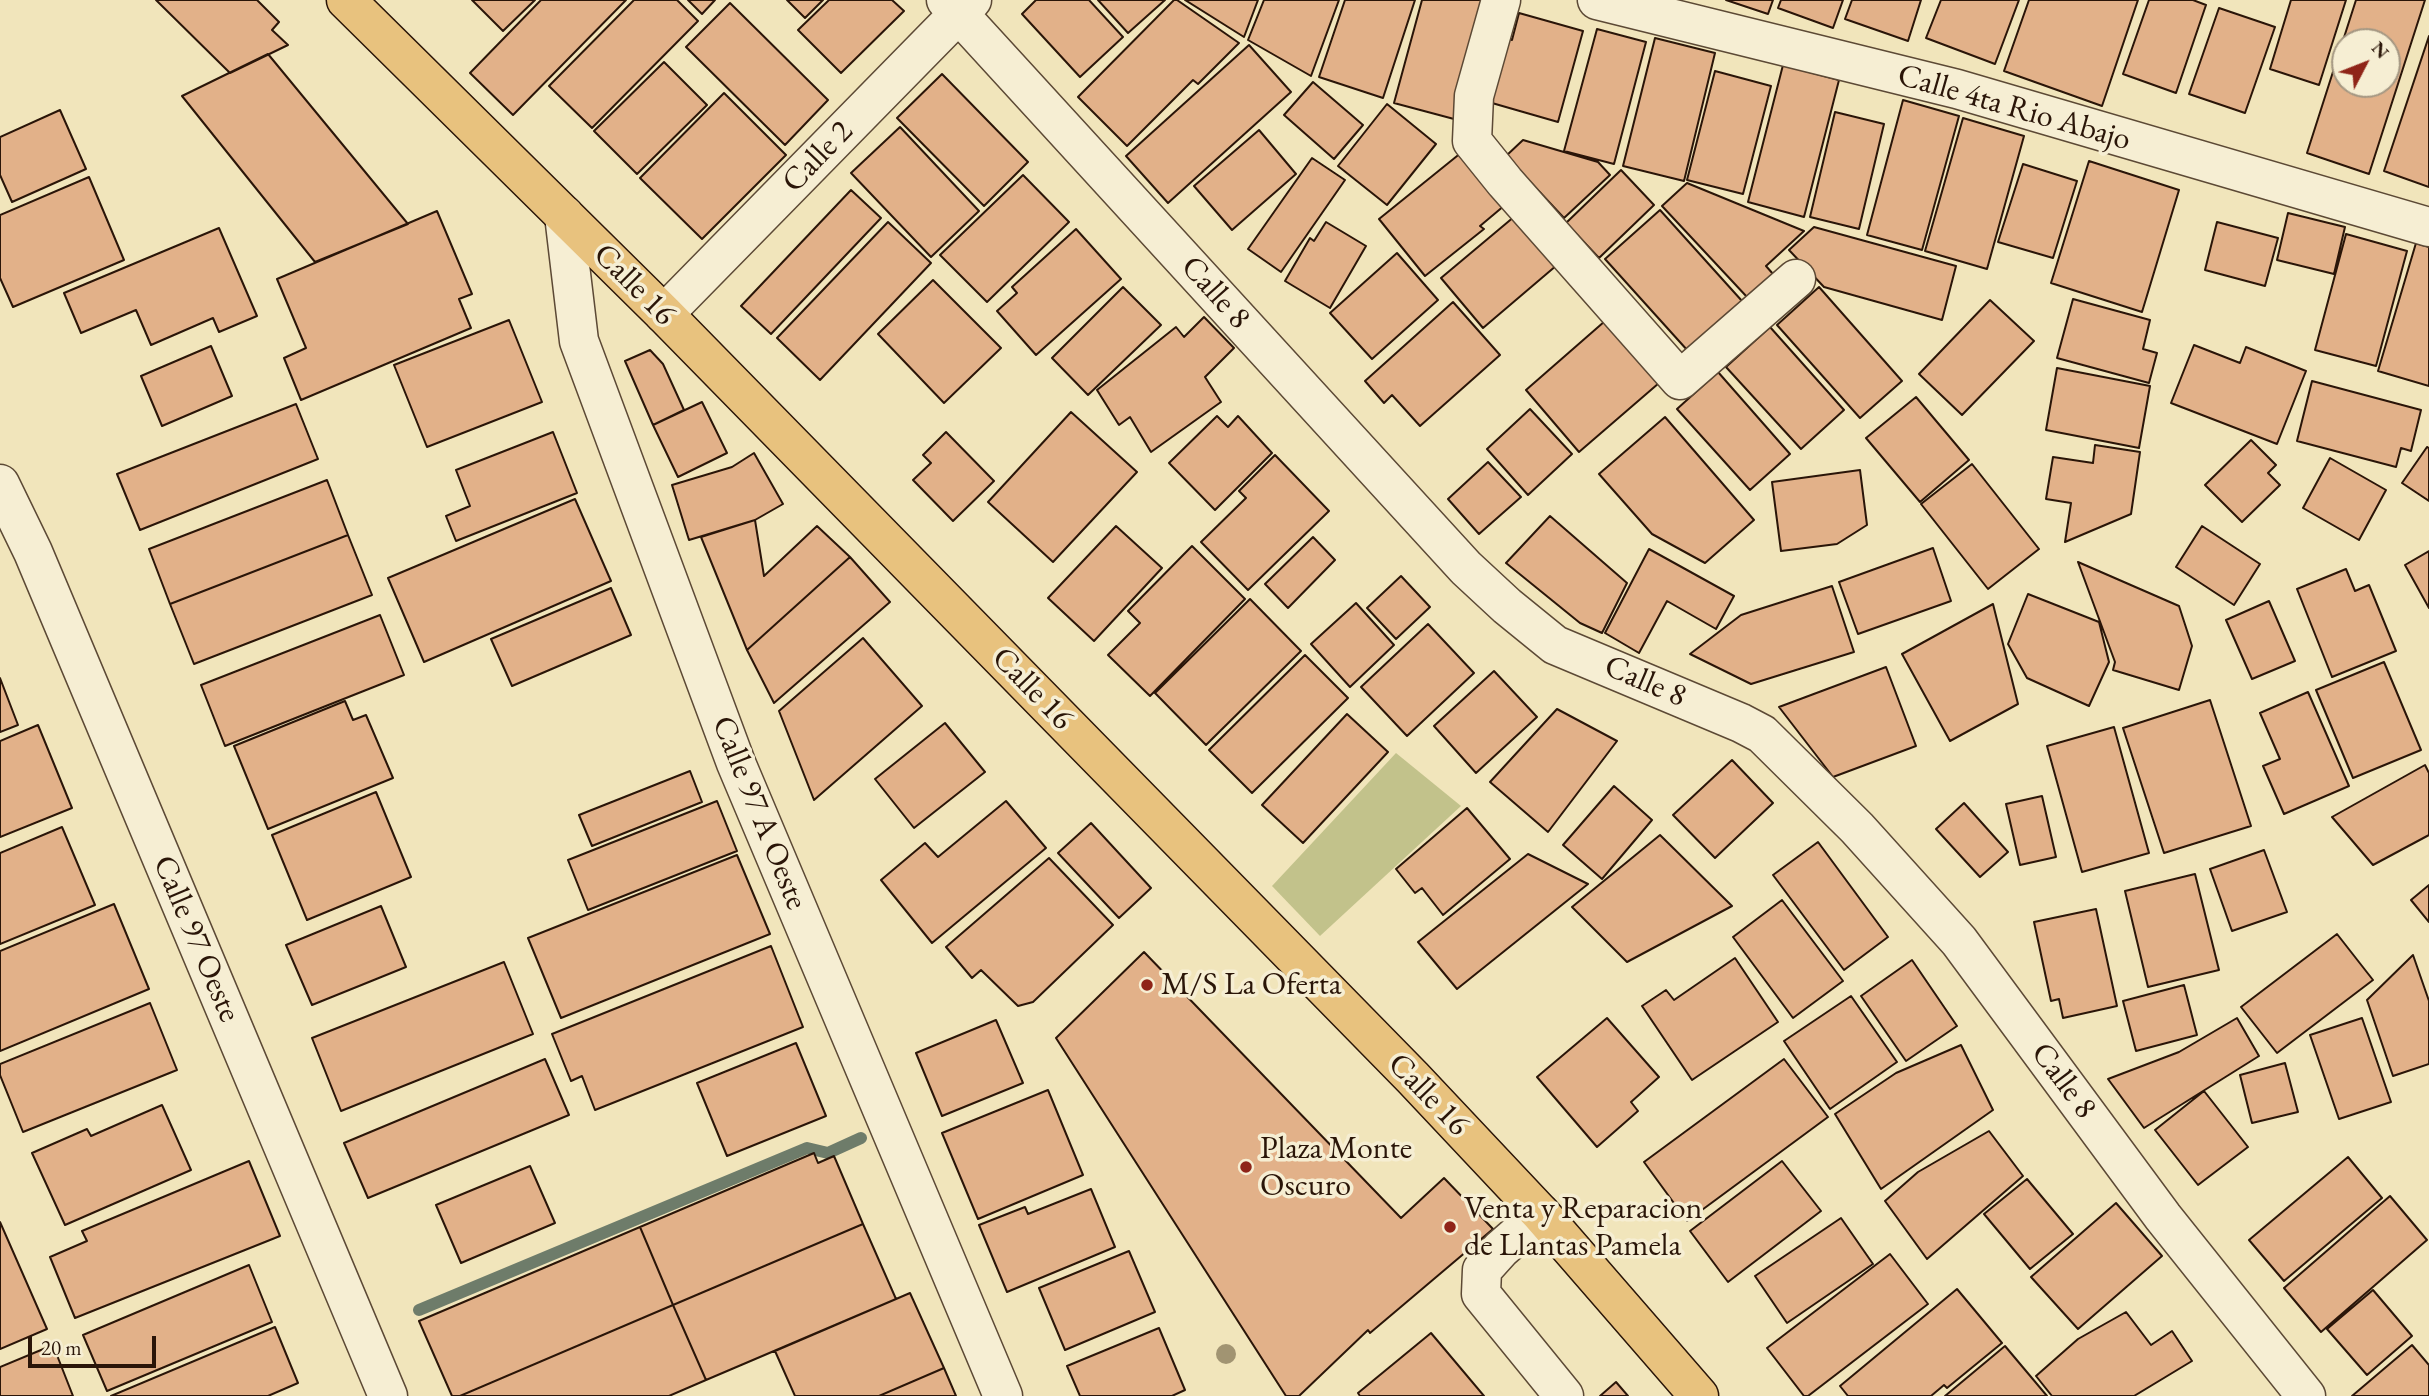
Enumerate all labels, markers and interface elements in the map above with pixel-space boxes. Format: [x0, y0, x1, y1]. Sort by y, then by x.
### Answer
north arrow [2331, 28, 2401, 98]
text: N [2366, 36, 2395, 64]
street label: Calle 4ta Rio Abajo [1893, 56, 2135, 160]
street label: Calle 2 [775, 113, 861, 201]
street label: Calle 16 [585, 236, 683, 334]
street label: Calle 8 [1172, 249, 1258, 337]
street label: Calle 16 [983, 640, 1081, 738]
street label: Calle 8 [1598, 648, 1692, 716]
street label: Calle 97 A Oeste [703, 711, 815, 915]
street label: Calle 97 Oeste [144, 850, 248, 1028]
place label: M/S La Oferta [1161, 966, 1342, 1004]
marker: M/S La Oferta [1139, 977, 1155, 993]
street label: Calle 8 [2022, 1035, 2104, 1127]
street label: Calle 16 [1379, 1046, 1477, 1144]
place label: Plaza Monte Oscuro [1260, 1130, 1412, 1205]
marker: Plaza Monte Oscuro [1238, 1159, 1254, 1175]
place label: Venta y Reparacion de Llantas Pamela [1464, 1190, 1702, 1265]
marker: Venta y Reparacion de Llantas Pamela [1442, 1219, 1458, 1235]
scale bar [32, 1322, 159, 1366]
text: 20 m [41, 1334, 82, 1361]

